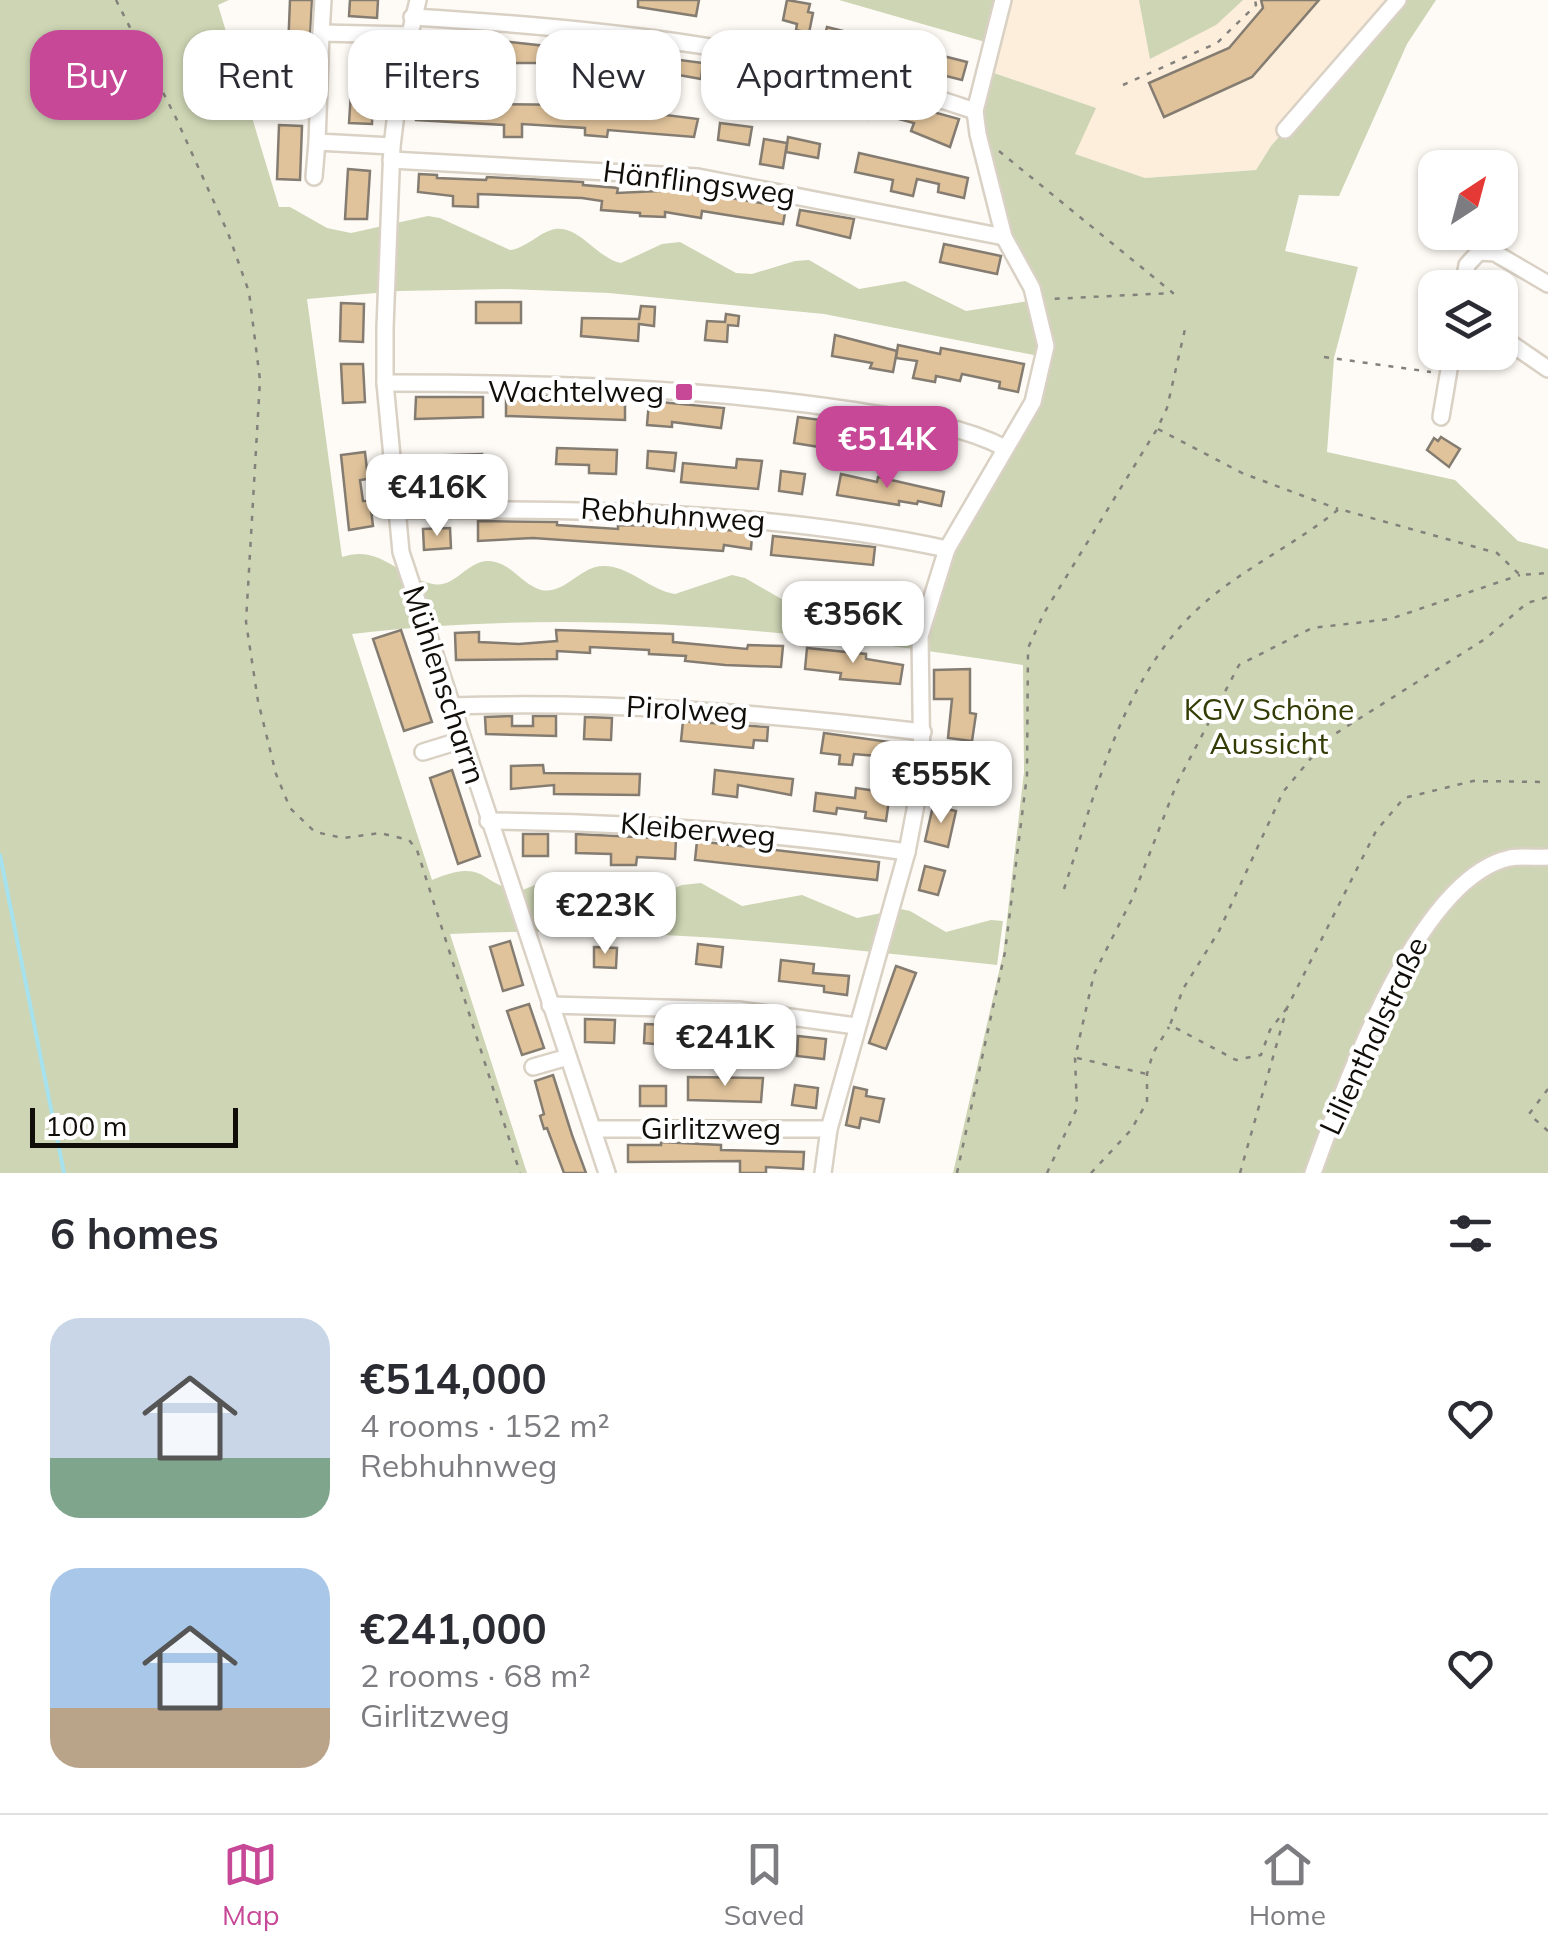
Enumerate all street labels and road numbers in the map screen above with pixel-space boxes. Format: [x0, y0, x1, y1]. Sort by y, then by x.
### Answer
street label: Hänflingsweg [601, 151, 797, 213]
street label: Rebhuhnweg [580, 489, 767, 539]
street label: Mühlenscharrn [395, 581, 495, 789]
street label: Pirolweg [625, 687, 749, 731]
street label: Kleiberweg [619, 803, 777, 855]
street label: Lilienthalstraße [1311, 930, 1436, 1141]
street label: Girlitzweg [641, 1109, 781, 1147]

